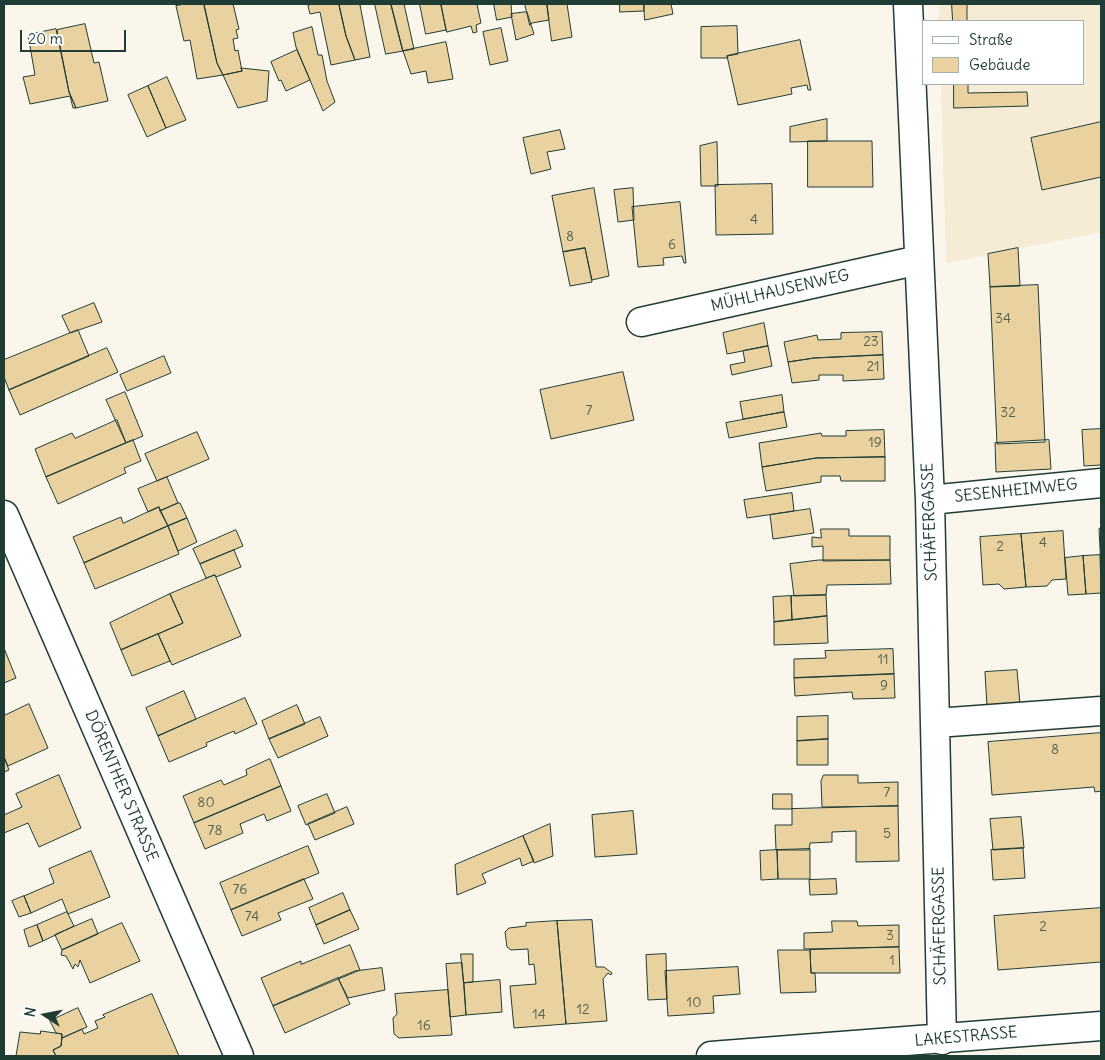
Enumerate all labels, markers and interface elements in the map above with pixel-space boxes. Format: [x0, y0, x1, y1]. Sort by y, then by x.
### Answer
scale bar [22, 20, 129, 52]
legend [922, 20, 1085, 85]
text: 20 m [28, 29, 63, 48]
text: Straße [969, 30, 1013, 49]
text: Gebäude [969, 55, 1030, 74]
house number: 4 [750, 212, 758, 228]
house number: 8 [566, 229, 574, 245]
house number: 6 [668, 237, 676, 253]
street label: MÜHLHAUSENWEG [709, 266, 851, 316]
house number: 34 [995, 311, 1011, 327]
house number: 23 [863, 334, 879, 350]
house number: 21 [866, 359, 880, 375]
house number: 7 [586, 403, 592, 419]
house number: 32 [1000, 405, 1016, 421]
house number: 19 [868, 435, 882, 451]
street label: SCHÄFERGASSE [918, 462, 942, 582]
street label: SESENHEIMWEG [953, 475, 1079, 507]
house number: 4 [1039, 535, 1047, 551]
house number: 2 [996, 539, 1004, 555]
house number: 11 [877, 652, 889, 668]
house number: 9 [880, 678, 888, 694]
street label: DÖRENTHER STRASSE [80, 707, 162, 865]
house number: 8 [1051, 742, 1059, 758]
house number: 7 [884, 785, 890, 801]
house number: 80 [197, 795, 215, 811]
house number: 78 [208, 823, 222, 839]
house number: 5 [883, 826, 891, 842]
street label: SCHÄFERGASSE [929, 867, 951, 985]
house number: 76 [233, 882, 247, 898]
house number: 74 [245, 909, 259, 925]
house number: 2 [1039, 919, 1047, 935]
house number: 3 [886, 928, 894, 944]
house number: 1 [889, 953, 895, 969]
north arrow [20, 990, 70, 1040]
house number: 10 [687, 995, 701, 1011]
house number: 12 [576, 1002, 590, 1018]
text: N [21, 1006, 40, 1019]
house number: 14 [532, 1007, 546, 1023]
house number: 16 [417, 1018, 431, 1034]
street label: LAKESTRASSE [914, 1023, 1018, 1051]

